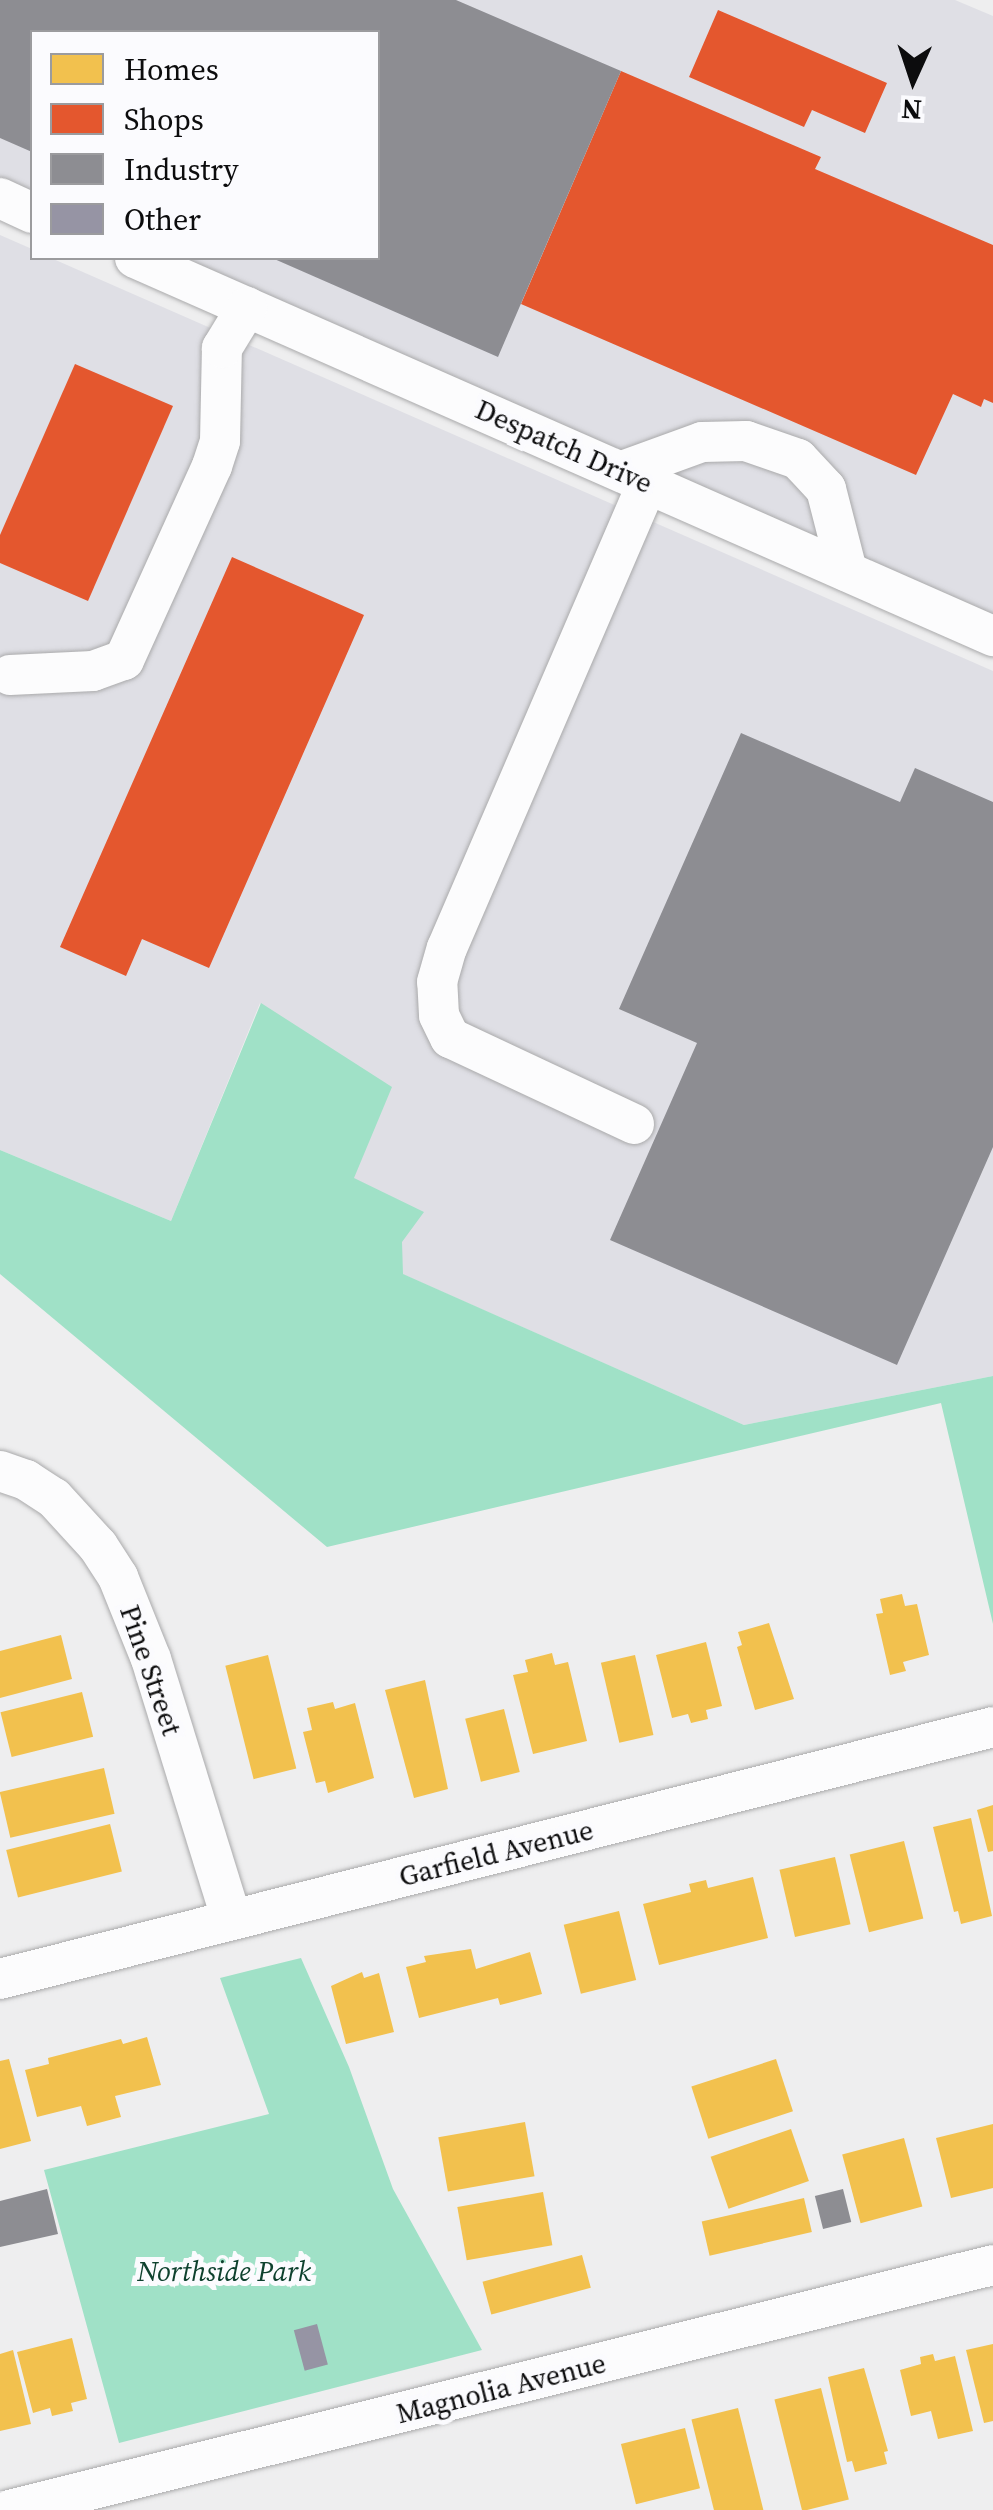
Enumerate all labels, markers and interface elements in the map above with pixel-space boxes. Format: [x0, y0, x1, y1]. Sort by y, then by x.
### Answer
legend [30, 30, 380, 260]
north arrow [863, 30, 963, 130]
text: Homes [124, 49, 219, 90]
text: N [900, 90, 923, 129]
text: Shops [124, 99, 204, 140]
text: Industry [124, 149, 239, 190]
text: Other [124, 199, 201, 240]
street label: Despatch Drive [470, 392, 658, 500]
street label: Pine Street [113, 1601, 189, 1739]
street label: Garfield Avenue [396, 1813, 596, 1893]
park label: Northside Park [137, 2254, 311, 2288]
street label: Magnolia Avenue [393, 2346, 609, 2430]

